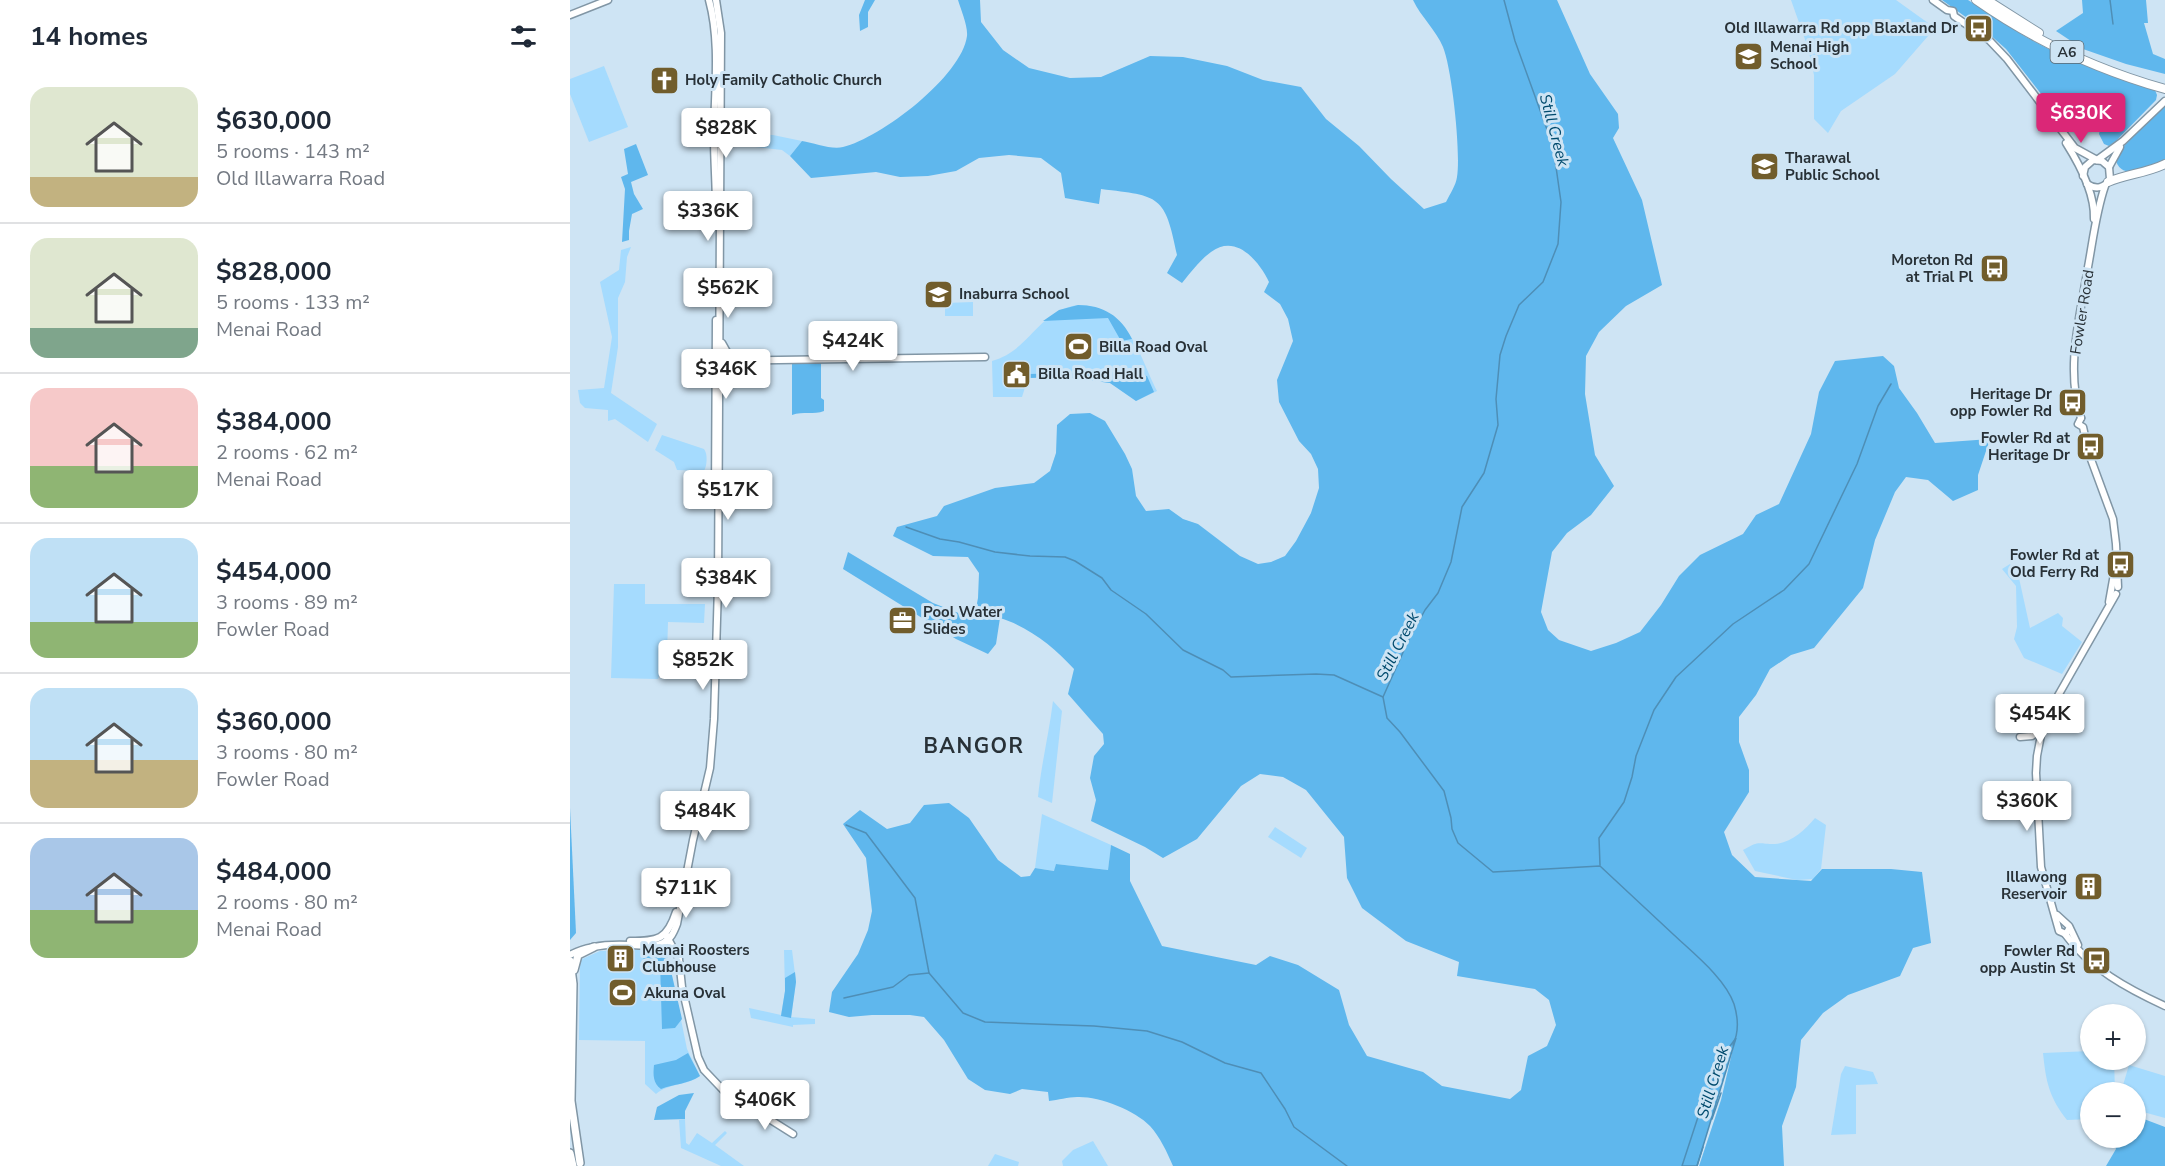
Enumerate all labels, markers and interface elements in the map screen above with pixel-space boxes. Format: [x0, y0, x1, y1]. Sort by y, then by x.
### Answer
bus stop icon: Old Illawarra Rd opp Blaxland Dr [1963, 12, 1995, 44]
place label: Old Illawarra Rd opp Blaxland Dr [1724, 18, 1958, 38]
text: 14 homes [30, 19, 148, 54]
icon: filters [507, 20, 540, 53]
place label: Menai High School [1770, 37, 1849, 74]
school or university icon: Menai High School [1733, 40, 1765, 72]
road number: A6 [2050, 41, 2084, 63]
church icon: Holy Family Catholic Church [648, 64, 680, 96]
place label: Holy Family Catholic Church [685, 70, 882, 90]
water label: Still Creek [1534, 92, 1575, 170]
pin: $630K [2039, 93, 2123, 144]
text: $630K [2050, 99, 2112, 126]
text: $630,000 [216, 103, 332, 138]
pin: $828K [684, 108, 768, 159]
icon: home [78, 111, 150, 183]
text: $828K [695, 114, 757, 141]
text: 5 rooms · 143 m² [216, 138, 370, 165]
place label: Tharawal Public School [1785, 148, 1880, 185]
school or university icon: Tharawal Public School [1748, 151, 1780, 183]
text: Old Illawarra Road [216, 165, 385, 192]
pin: $336K [666, 191, 750, 242]
text: $336K [677, 197, 739, 224]
place label: Moreton Rd at Trial Pl [1891, 250, 1973, 287]
bus stop icon: Moreton Rd at Trial Pl [1978, 253, 2010, 285]
text: $828,000 [216, 254, 332, 289]
icon: home [78, 262, 150, 334]
pin: $562K [686, 268, 770, 319]
street label: Fowler Road [2065, 268, 2099, 356]
text: $562K [697, 274, 759, 301]
school or university icon: Inaburra School [922, 278, 954, 310]
place label: Inaburra School [959, 284, 1069, 304]
text: 5 rooms · 133 m² [216, 289, 370, 316]
text: Menai Road [216, 316, 322, 343]
pin: $424K [811, 321, 895, 372]
text: $424K [822, 327, 884, 354]
sports icon: Billa Road Oval [1062, 331, 1094, 363]
place label: Billa Road Oval [1099, 337, 1208, 357]
pin: $346K [684, 349, 768, 400]
text: $346K [695, 355, 757, 382]
public building icon: Billa Road Hall [1001, 358, 1033, 390]
place label: Billa Road Hall [1038, 364, 1144, 384]
place label: Heritage Dr opp Fowler Rd [1950, 384, 2052, 421]
bus stop icon: Heritage Dr opp Fowler Rd [2057, 387, 2089, 419]
text: $384,000 [216, 404, 332, 439]
icon: home [78, 412, 150, 484]
place label: Fowler Rd at Heritage Dr [1981, 428, 2070, 465]
bus stop icon: Fowler Rd at Heritage Dr [2075, 431, 2107, 463]
text: 2 rooms · 62 m² [216, 439, 358, 466]
text: Menai Road [216, 466, 322, 493]
pin: $517K [686, 470, 770, 521]
text: $517K [697, 476, 759, 503]
place label: Fowler Rd at Old Ferry Rd [2010, 545, 2099, 582]
bus stop icon: Fowler Rd at Old Ferry Rd [2104, 548, 2136, 580]
text: $454,000 [216, 554, 332, 589]
pin: $384K [684, 558, 768, 609]
icon: home [78, 562, 150, 634]
text: $384K [695, 564, 757, 591]
text: 3 rooms · 89 m² [216, 589, 358, 616]
place label: Pool Water Slides [923, 602, 1002, 639]
office icon: Pool Water Slides [886, 605, 918, 637]
water label: Still Creek [1371, 608, 1425, 684]
text: Fowler Road [216, 616, 330, 643]
pin: $852K [661, 640, 745, 691]
text: $852K [672, 646, 734, 673]
pin: $454K [1998, 694, 2082, 745]
text: $454K [2009, 700, 2071, 727]
text: $360,000 [216, 704, 332, 739]
icon: home [78, 712, 150, 784]
district label: BANGOR [923, 732, 1025, 760]
text: 3 rooms · 80 m² [216, 739, 358, 766]
text: Fowler Road [216, 766, 330, 793]
pin: $360K [1985, 781, 2069, 832]
text: $360K [1996, 787, 2058, 814]
pin: $484K [663, 791, 747, 842]
text: $484K [674, 797, 736, 824]
text: $484,000 [216, 854, 332, 889]
icon: home [78, 862, 150, 934]
place label: Illawong Reservoir [2001, 867, 2067, 904]
pin: $711K [644, 868, 728, 919]
building icon: Illawong Reservoir [2072, 870, 2104, 902]
text: $711K [655, 874, 717, 901]
text: 2 rooms · 80 m² [216, 889, 358, 916]
text: Menai Road [216, 916, 322, 943]
place label: Menai Roosters Clubhouse [642, 940, 750, 977]
place label: Fowler Rd opp Austin St [1980, 941, 2075, 978]
building icon: Menai Roosters Clubhouse [605, 943, 637, 975]
bus stop icon: Fowler Rd opp Austin St [2080, 944, 2112, 976]
sports icon: Akuna Oval [607, 977, 639, 1009]
place label: Akuna Oval [644, 983, 726, 1003]
map controls [2080, 1004, 2146, 1148]
button: + [2080, 1004, 2146, 1070]
water label: Still Creek [1692, 1043, 1735, 1121]
pin: $406K [723, 1080, 807, 1131]
button: − [2080, 1082, 2146, 1148]
text: $406K [734, 1086, 796, 1113]

